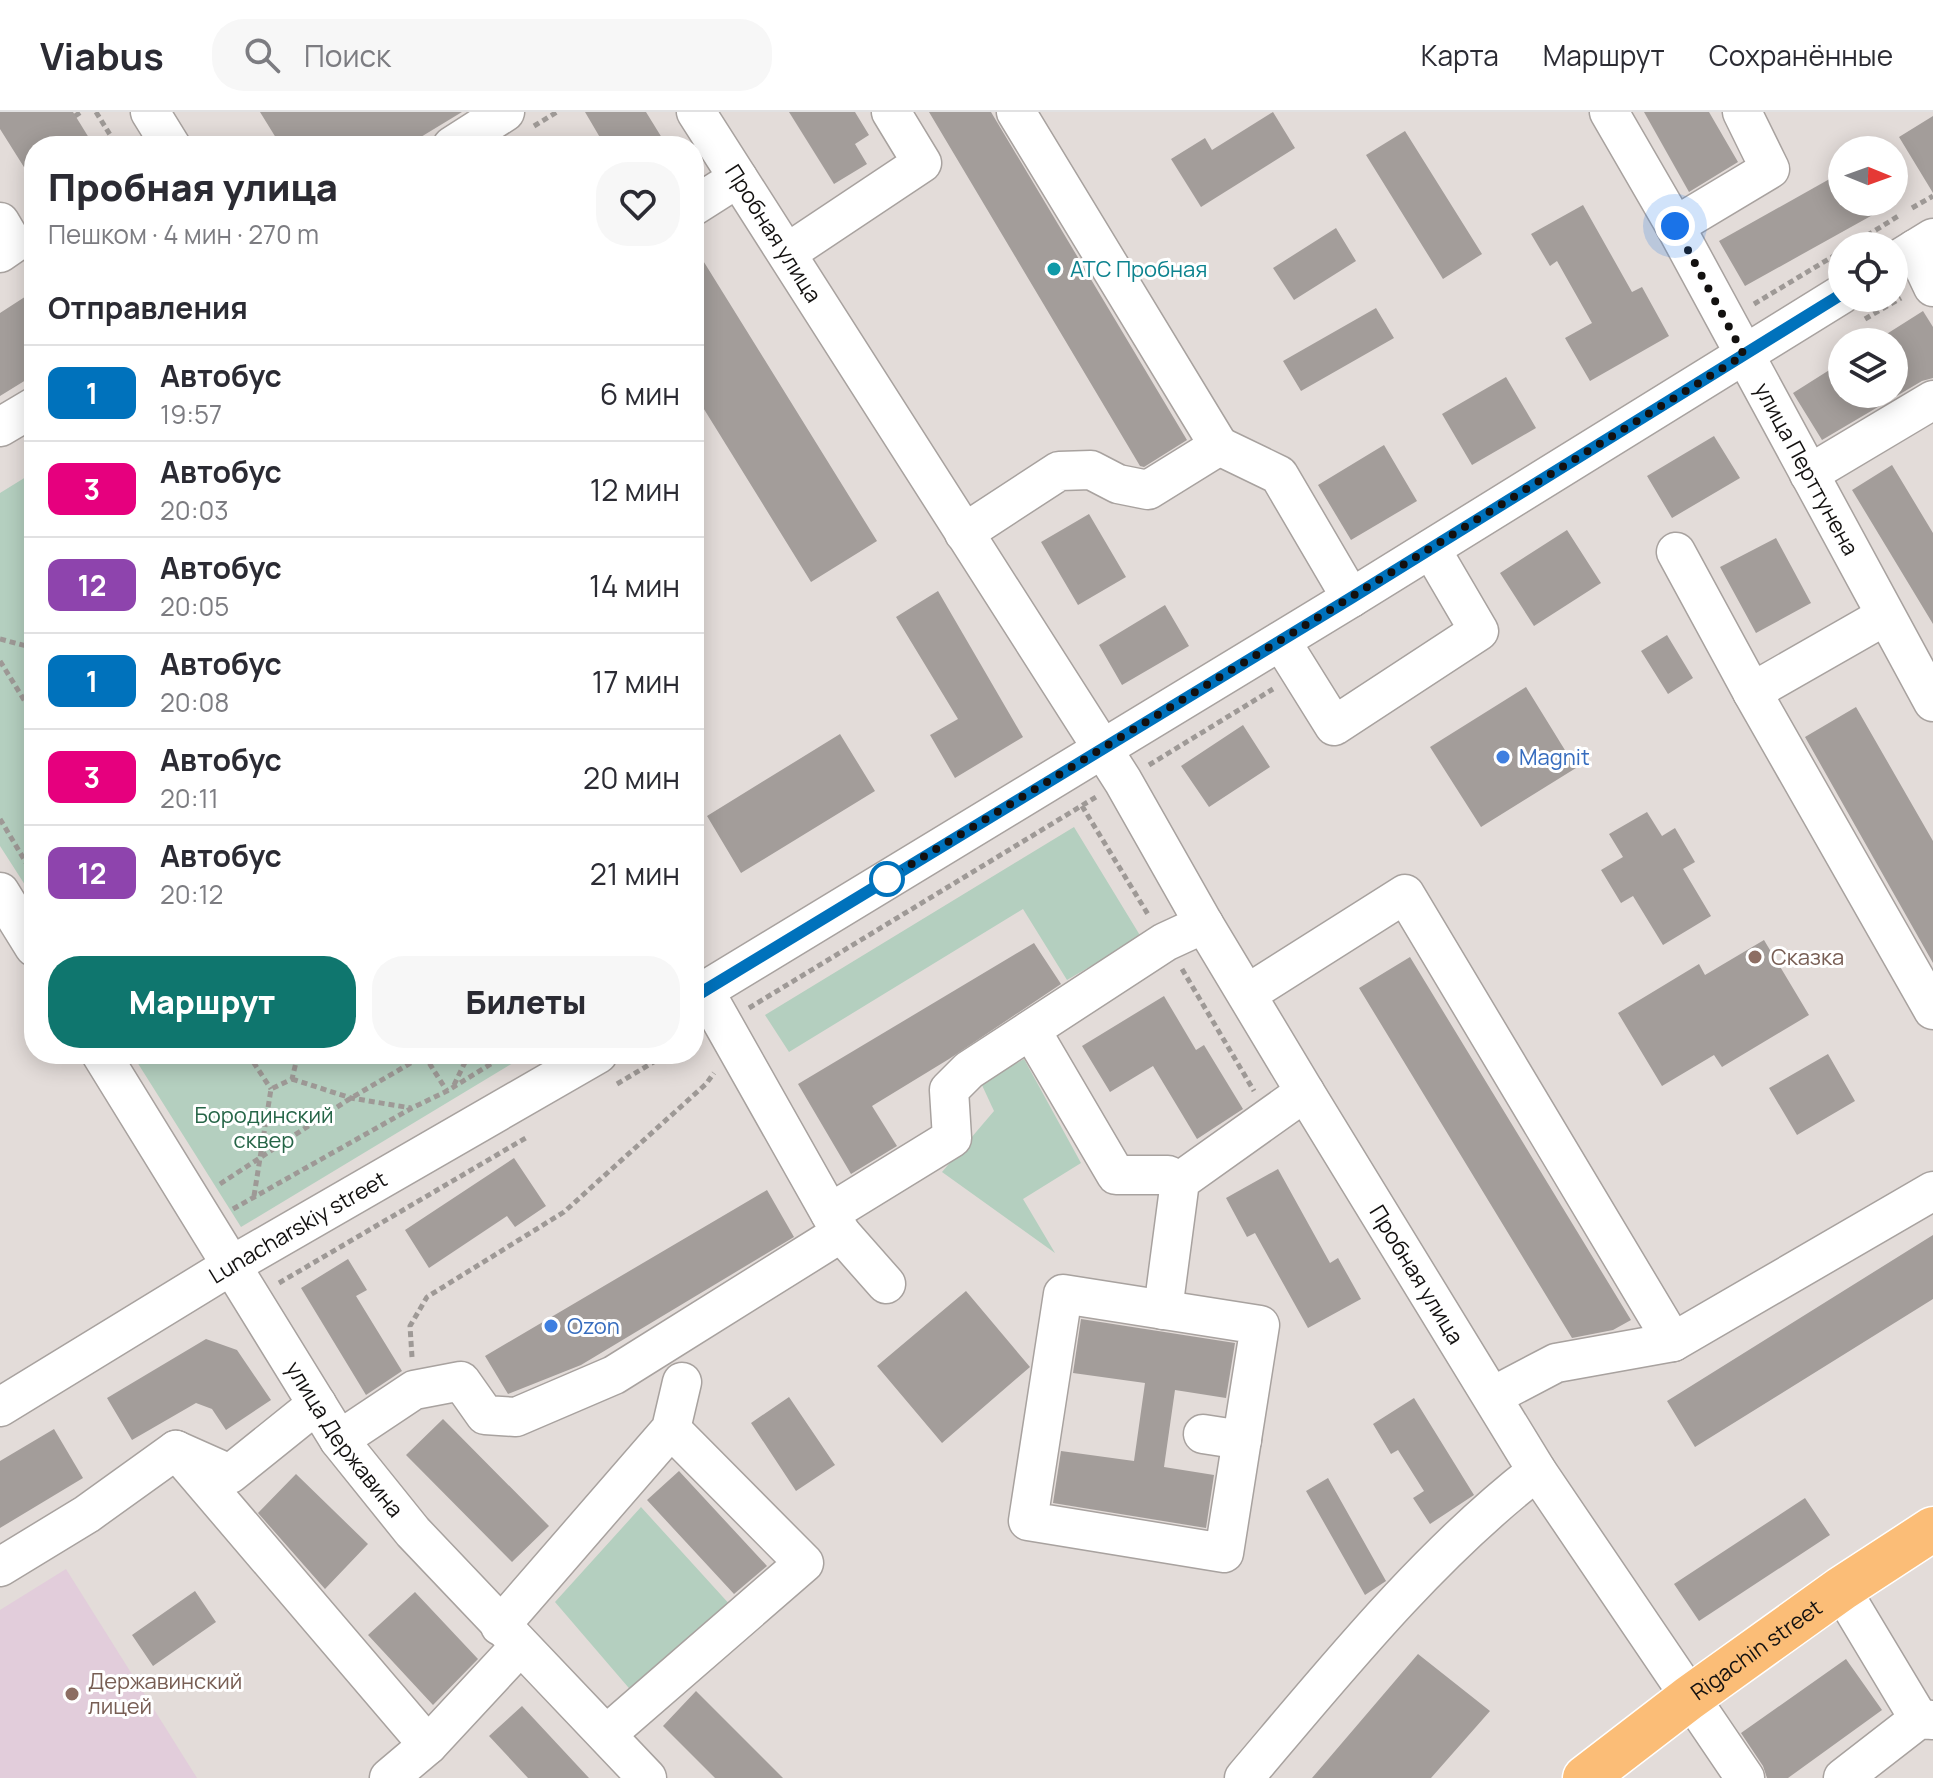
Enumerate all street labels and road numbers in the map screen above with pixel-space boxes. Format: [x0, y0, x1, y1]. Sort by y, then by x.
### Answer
street label: Пробная улица [718, 159, 829, 308]
street label: улица Перттунена [1748, 377, 1866, 561]
street label: Lunacharskiy street [203, 1164, 393, 1291]
street label: Пробная улица [1363, 1199, 1471, 1350]
street label: улица Державина [279, 1356, 410, 1523]
street label: Rigachin street [1685, 1592, 1828, 1707]

